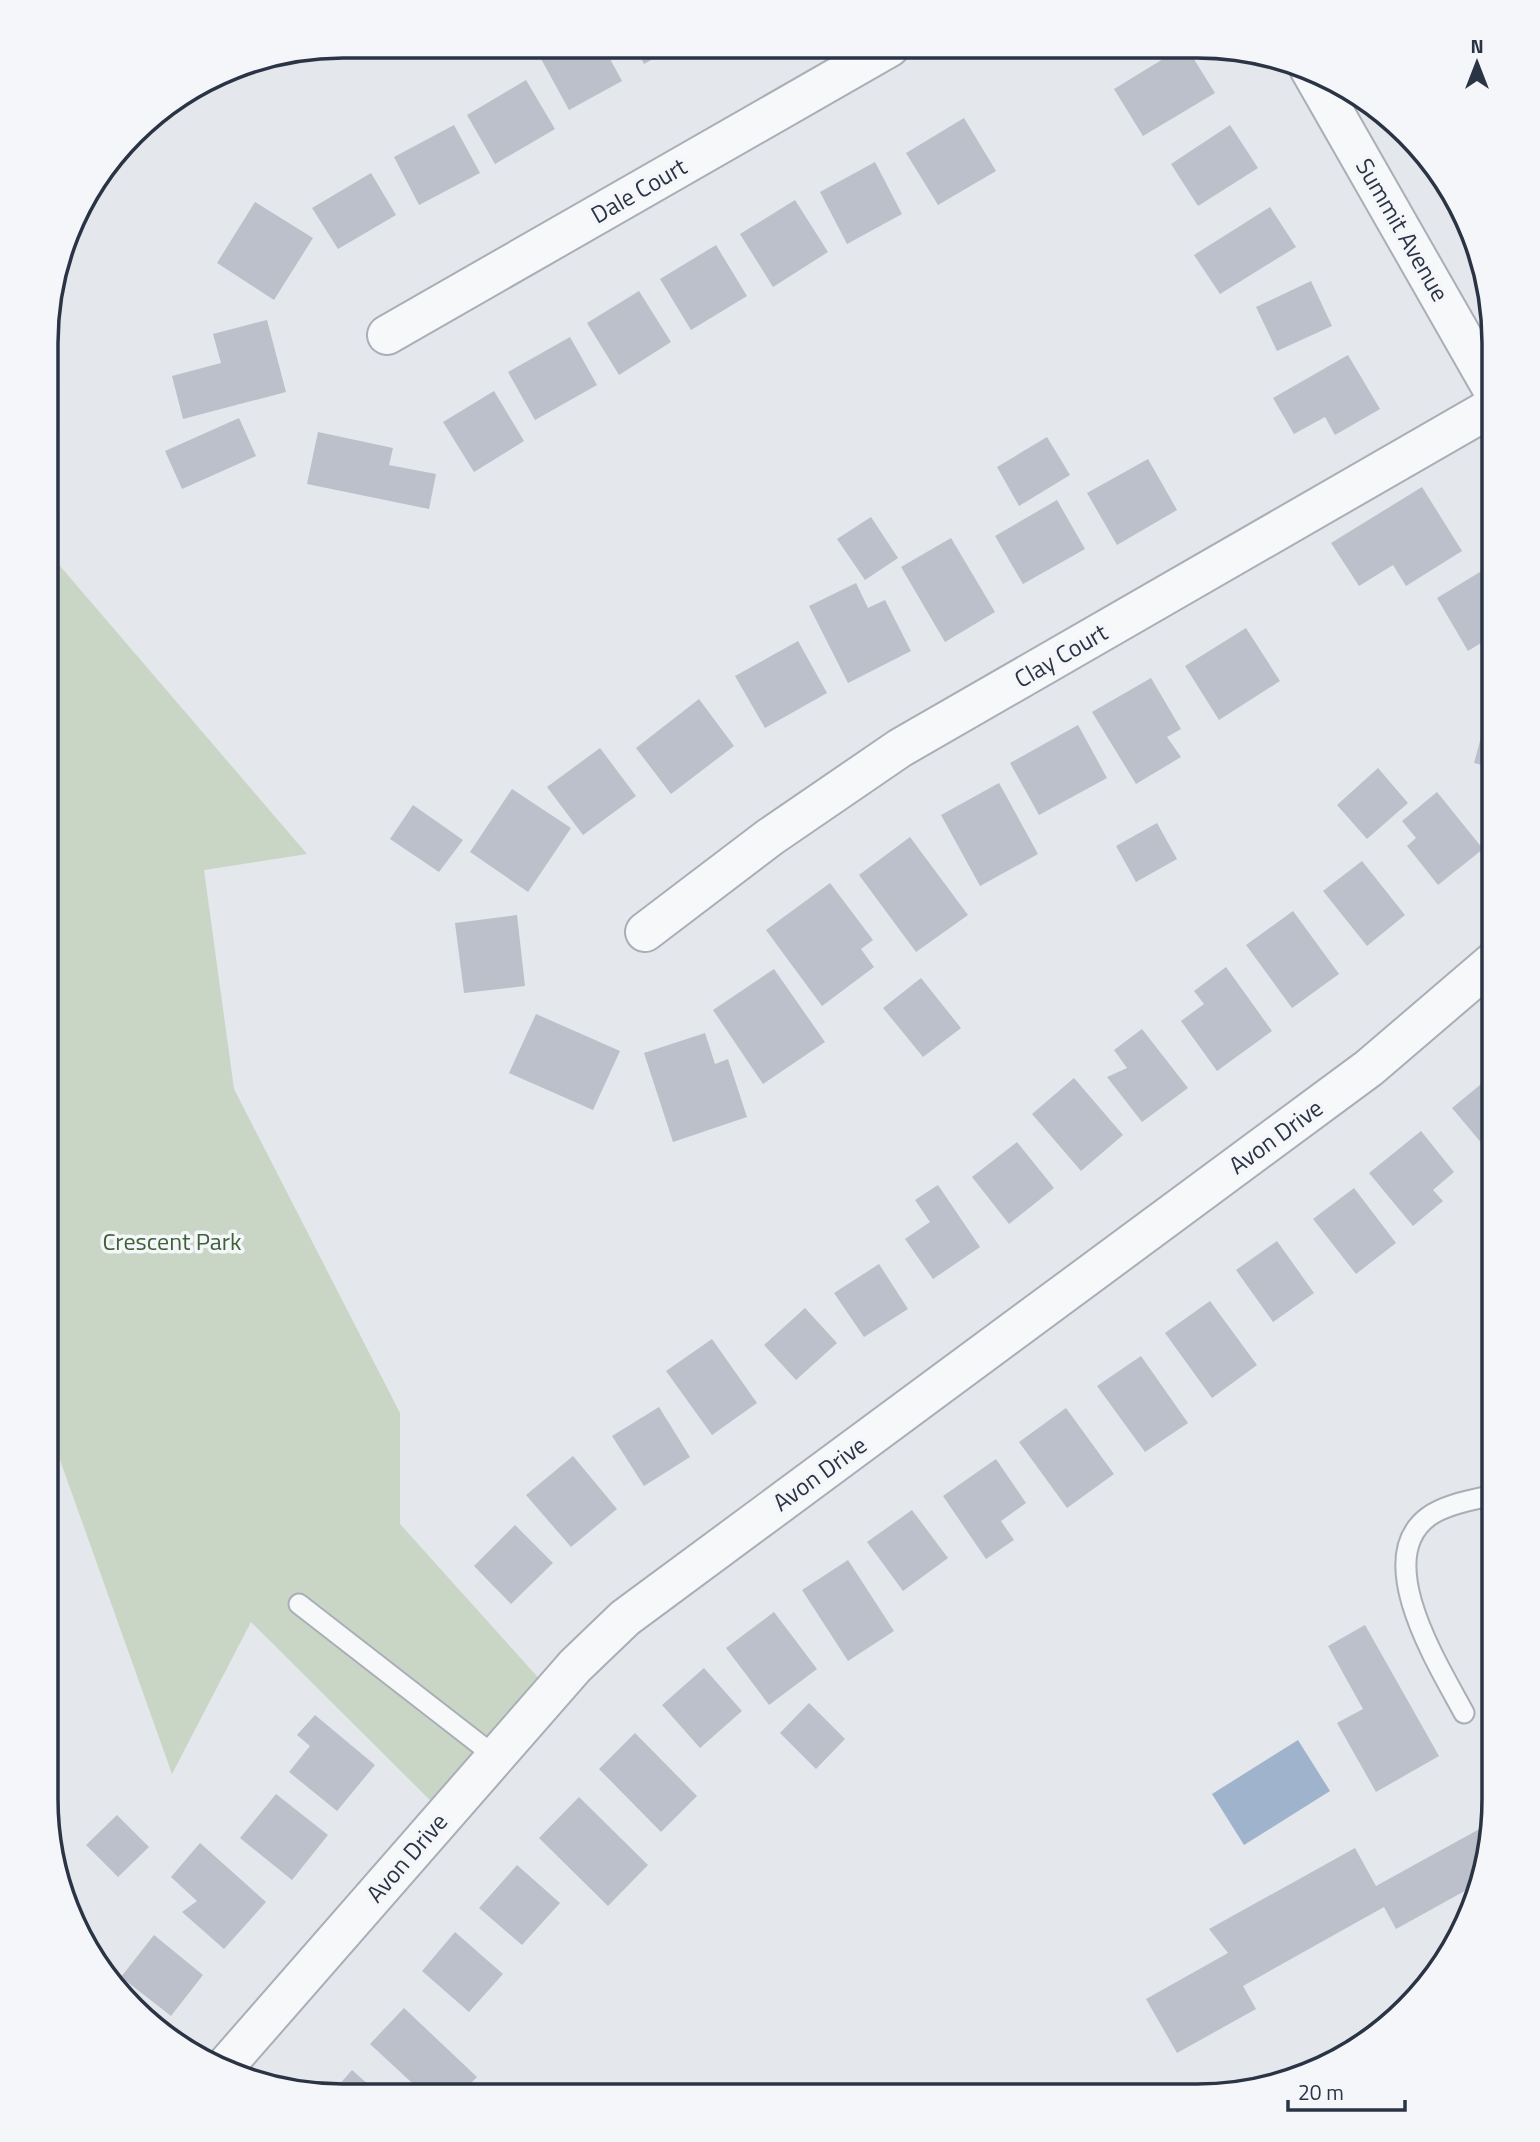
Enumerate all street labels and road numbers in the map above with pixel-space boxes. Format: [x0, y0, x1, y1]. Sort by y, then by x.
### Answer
street label: Dale Court [584, 148, 694, 232]
street label: Summit Avenue [1347, 151, 1458, 308]
street label: Clay Court [1007, 614, 1114, 696]
street label: Avon Drive [1221, 1090, 1330, 1183]
street label: Avon Drive [765, 1427, 874, 1520]
street label: Avon Drive [357, 1805, 455, 1910]

